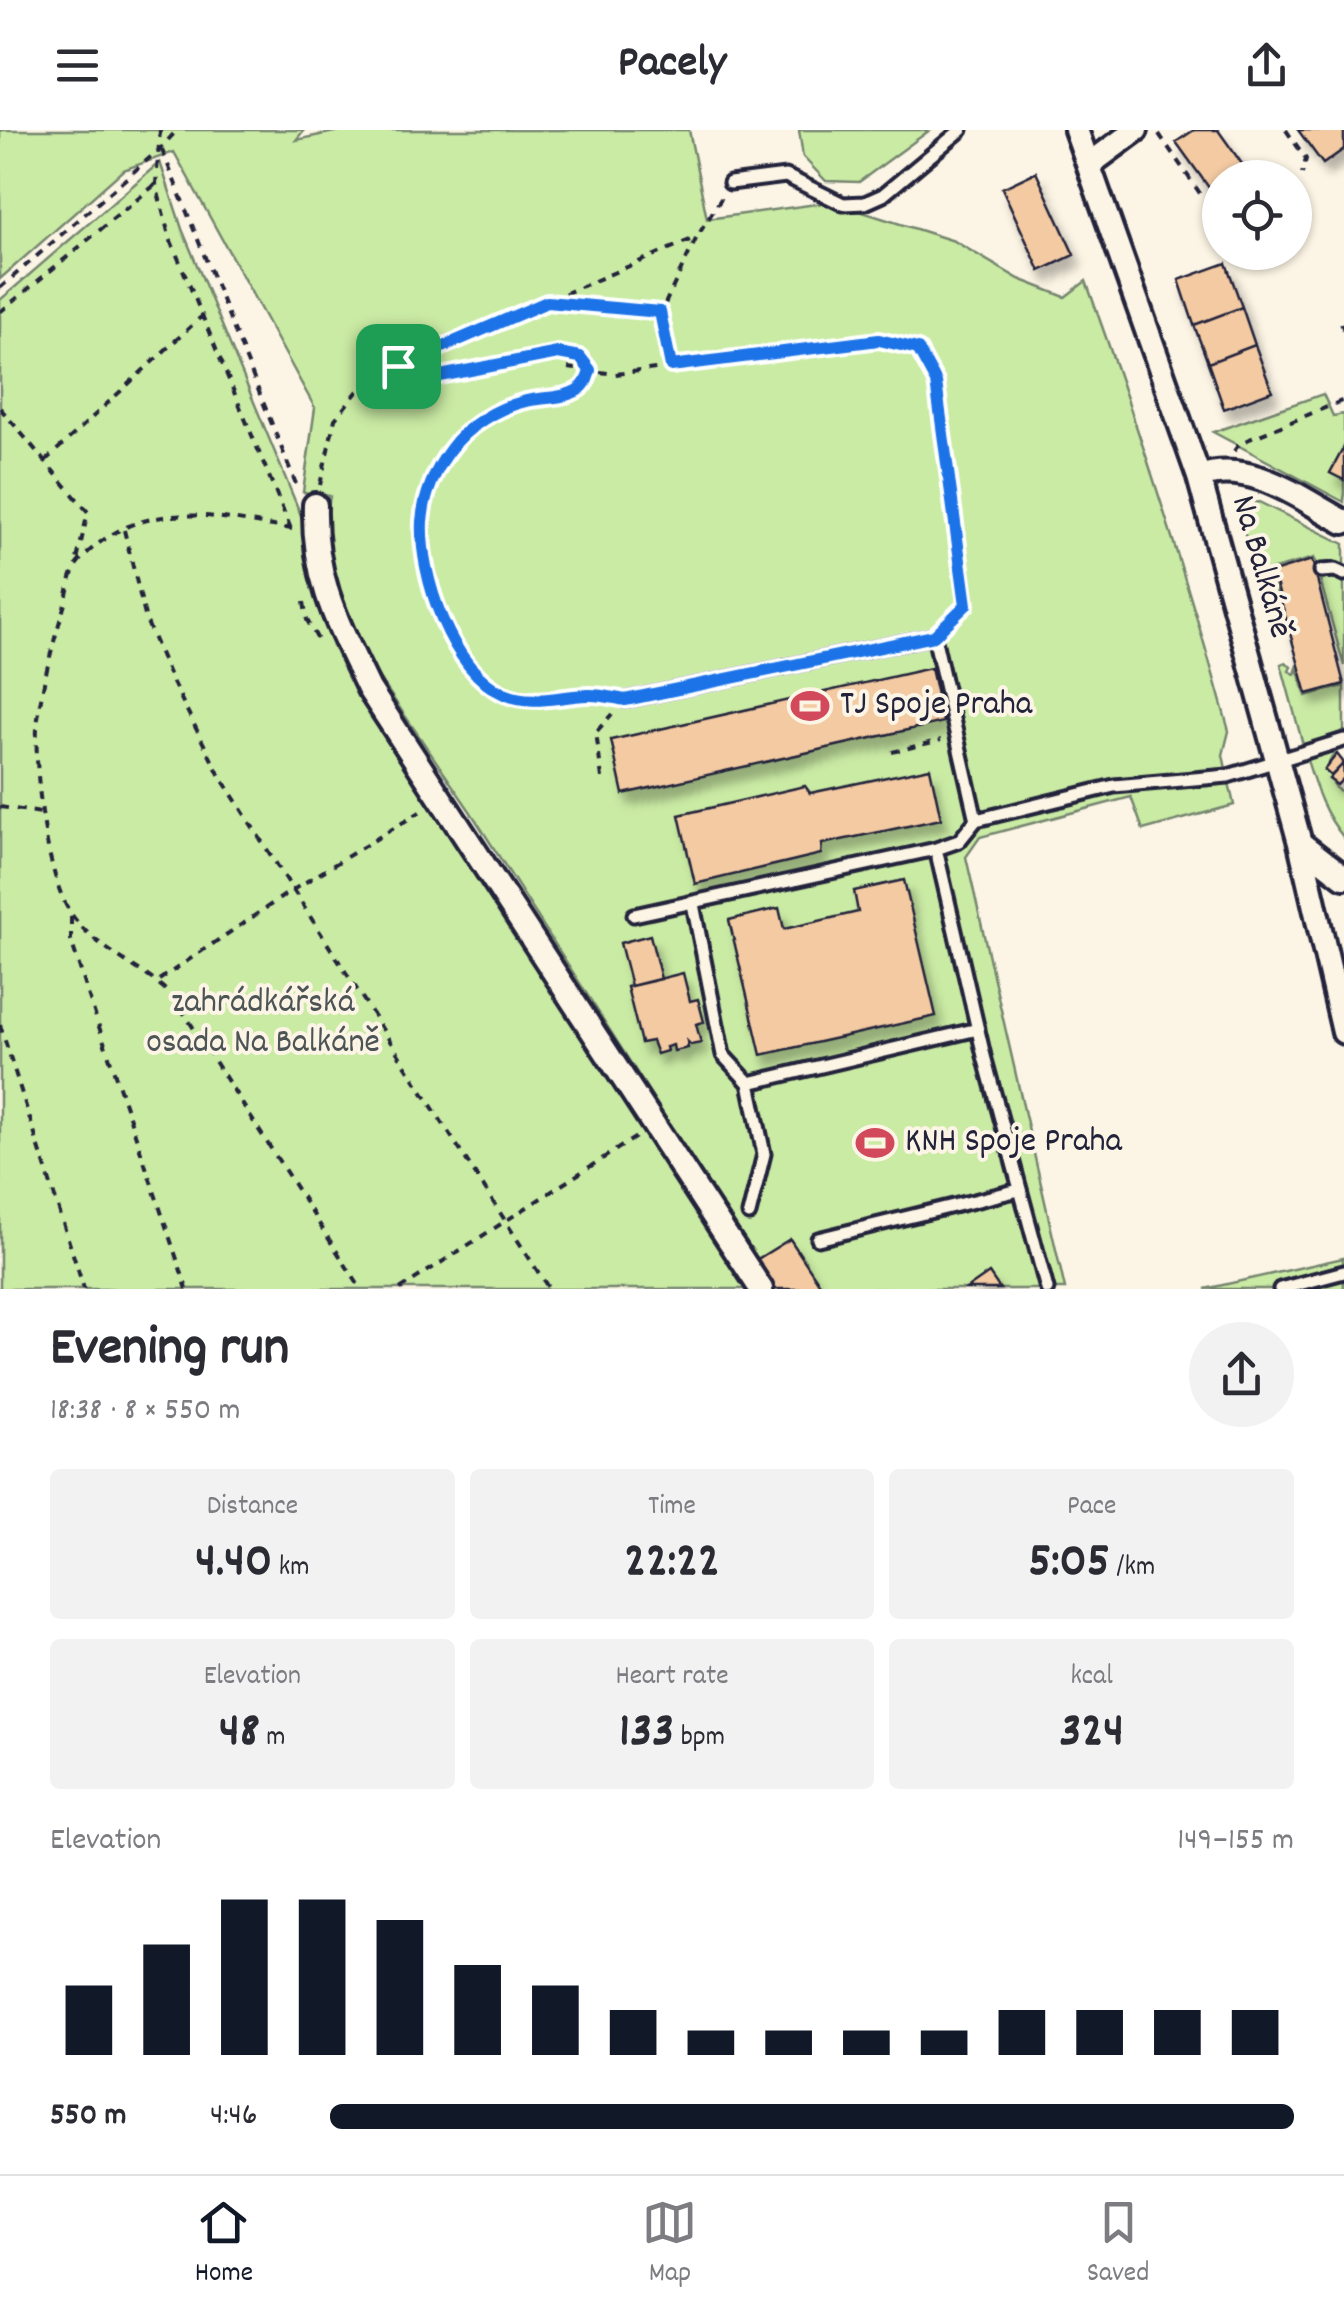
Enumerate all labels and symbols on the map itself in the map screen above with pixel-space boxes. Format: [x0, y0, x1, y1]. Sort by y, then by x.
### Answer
pin [356, 324, 441, 409]
street label: Na Balkáně [1216, 490, 1304, 644]
place label: TJ Spoje Praha [840, 681, 1033, 731]
sports icon: TJ Spoje Praha [789, 685, 831, 727]
park label: zahrádkářská osada Na Balkáně [146, 979, 380, 1069]
place label: KNH Spoje Praha [905, 1118, 1122, 1168]
sports icon: KNH Spoje Praha [854, 1122, 896, 1164]

